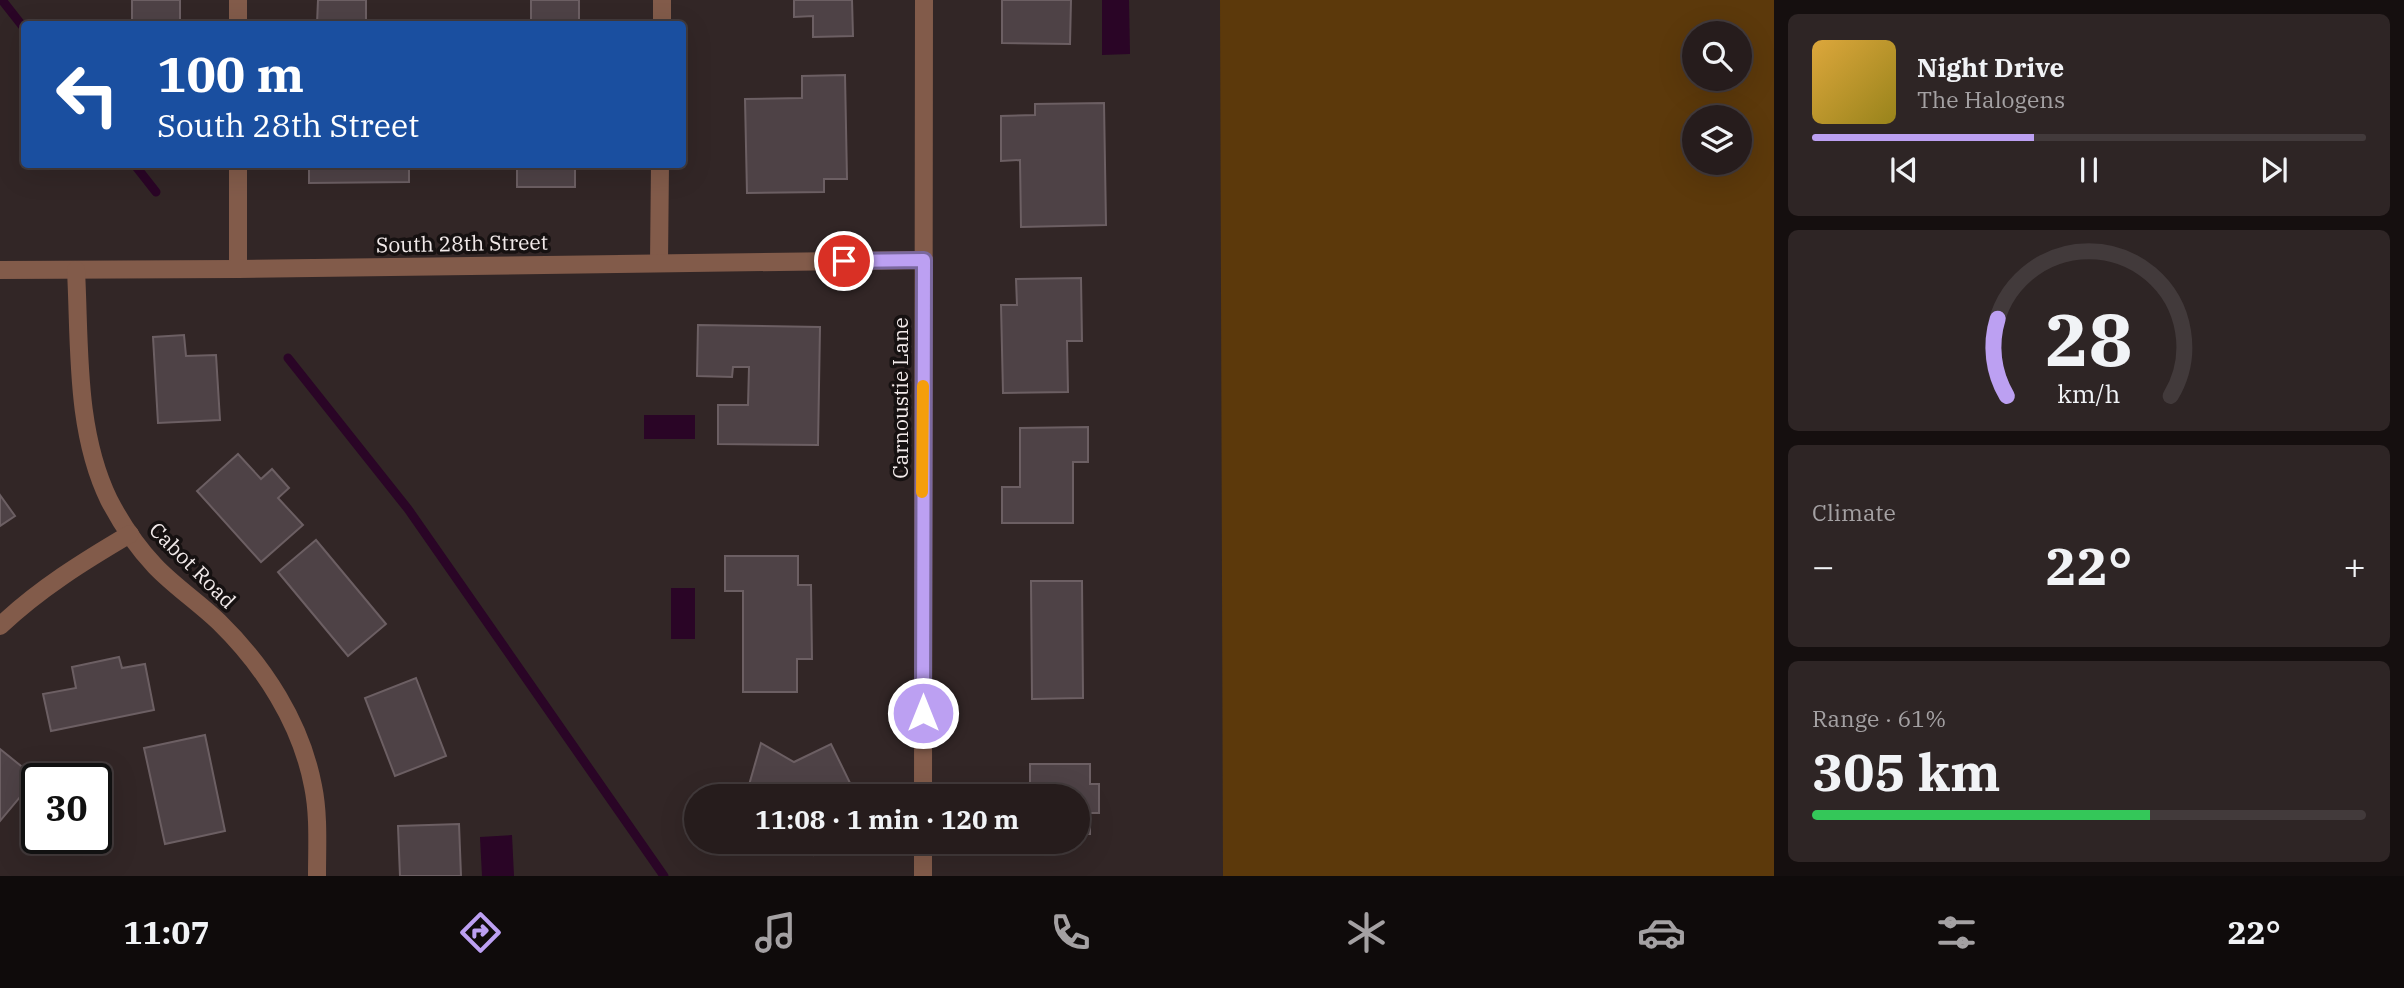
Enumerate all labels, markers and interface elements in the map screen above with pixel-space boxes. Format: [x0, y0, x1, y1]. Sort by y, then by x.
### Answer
map controls [1682, 21, 1752, 175]
button: search [1682, 21, 1752, 91]
text: 100 m [157, 42, 304, 105]
icon: left [42, 49, 133, 140]
text: Night Drive [1917, 50, 2064, 84]
text: The Halogens [1917, 84, 2065, 114]
text: South 28th Street [157, 104, 419, 146]
button: layers [1682, 105, 1752, 175]
icon: previous [1885, 151, 1923, 189]
icon: pause [2070, 151, 2108, 189]
icon: next [2255, 151, 2293, 189]
street label: South 28th Street [376, 227, 548, 259]
pin [814, 231, 874, 291]
icon: arrive [825, 242, 863, 280]
text: 28 [2045, 292, 2133, 387]
street label: Carnoustie Lane [886, 317, 914, 479]
text: km/h [2057, 377, 2121, 410]
text: Climate [1812, 497, 1896, 527]
street label: Cabot Road [144, 516, 243, 615]
text: 22° [2046, 532, 2132, 599]
text: − [1812, 541, 1835, 590]
text: + [2343, 541, 2366, 590]
position arrow [886, 676, 960, 750]
text: Range · 61% [1812, 703, 1946, 733]
text: 305 km [1812, 738, 2001, 805]
speed limit sign: 30 [21, 763, 112, 854]
text: 11:08 · 1 min · 120 m [755, 802, 1019, 836]
icon: directions [456, 908, 505, 957]
icon: music [751, 908, 800, 957]
icon: phone [1046, 908, 1095, 957]
icon: climate [1342, 908, 1391, 957]
icon: car [1637, 908, 1686, 957]
icon: filters [1932, 908, 1981, 957]
text: 11:07 [123, 911, 210, 953]
text: 22° [2227, 911, 2281, 953]

